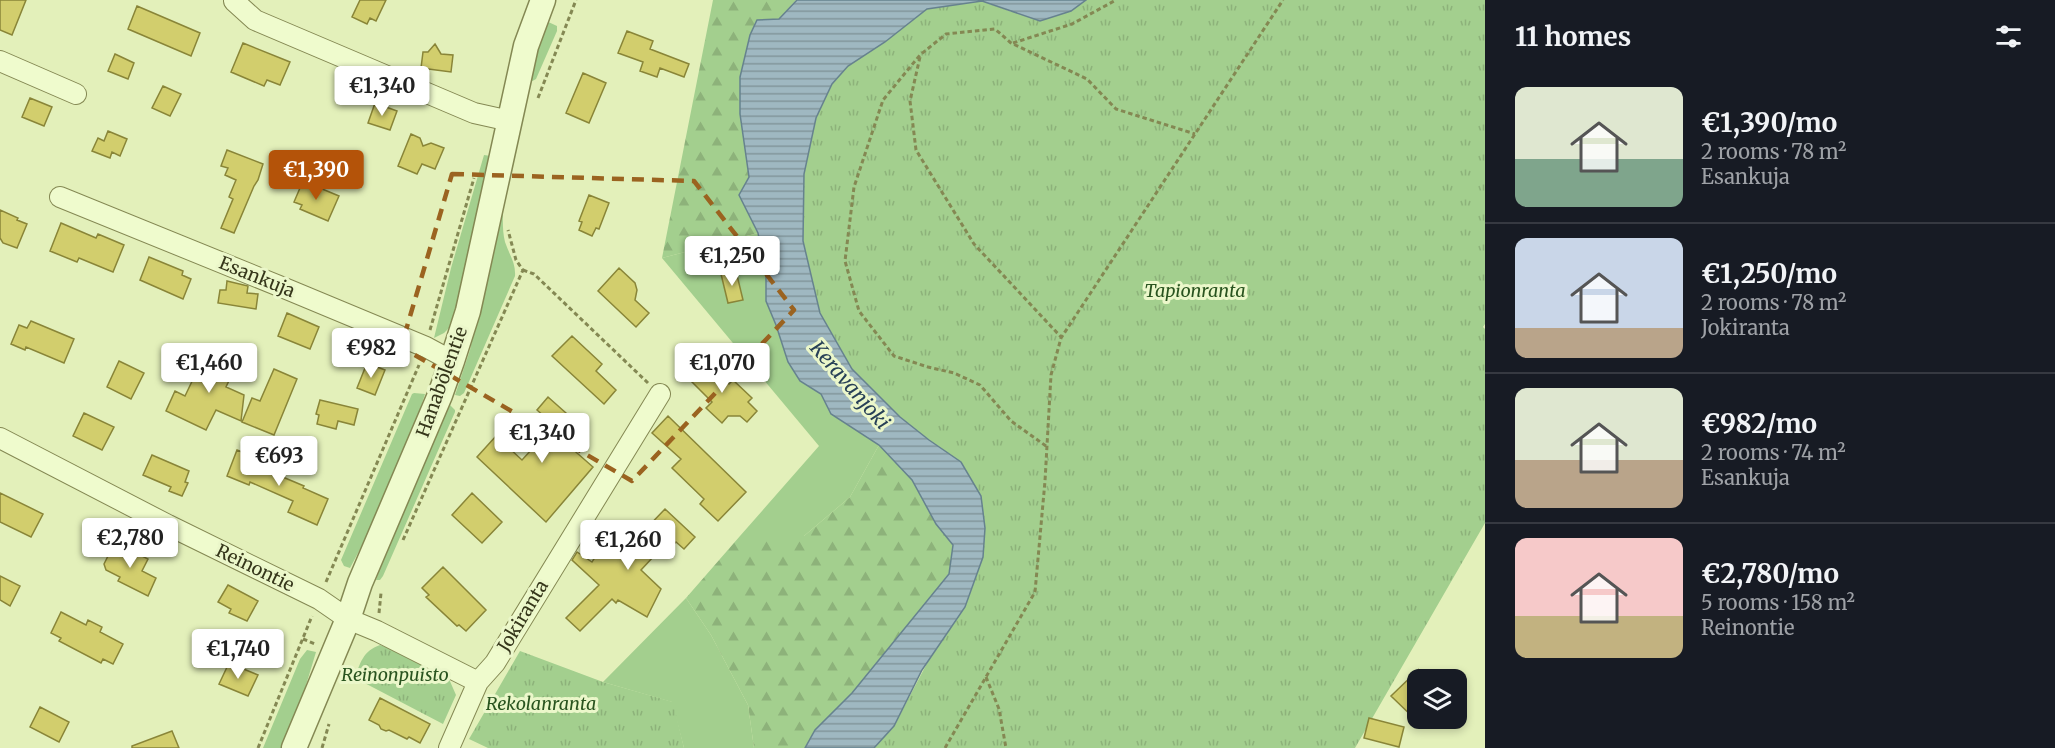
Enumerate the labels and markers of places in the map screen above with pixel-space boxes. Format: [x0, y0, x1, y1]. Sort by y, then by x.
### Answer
pin: €1,340 [333, 66, 431, 117]
pin: €1,390 [267, 150, 365, 201]
pin: €1,250 [683, 236, 781, 287]
pin: €982 [335, 328, 407, 379]
pin: €1,460 [160, 343, 258, 394]
pin: €1,070 [673, 343, 771, 394]
pin: €1,340 [493, 413, 591, 464]
pin: €693 [243, 436, 315, 487]
pin: €2,780 [81, 518, 179, 569]
pin: €1,260 [579, 520, 677, 571]
pin: €1,740 [189, 629, 287, 680]

